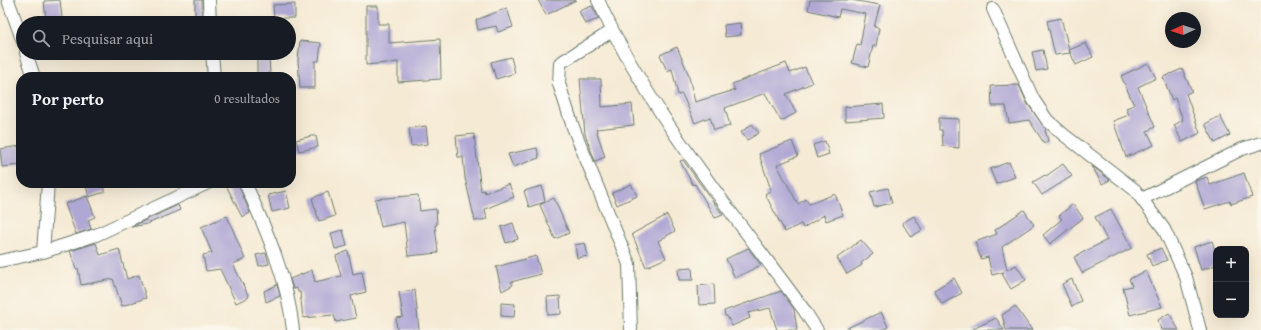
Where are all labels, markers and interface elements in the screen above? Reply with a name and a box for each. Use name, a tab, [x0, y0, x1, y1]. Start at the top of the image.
north arrow	[1165, 12, 1201, 48]
search box	[16, 16, 296, 60]
icon: search	[30, 27, 52, 49]
text: Pesquisar aqui	[62, 28, 153, 49]
text: Por perto	[32, 86, 104, 111]
text: 0 resultados	[214, 89, 280, 108]
map controls	[1213, 246, 1249, 318]
button: +	[1213, 246, 1249, 282]
button: −	[1213, 282, 1249, 318]

